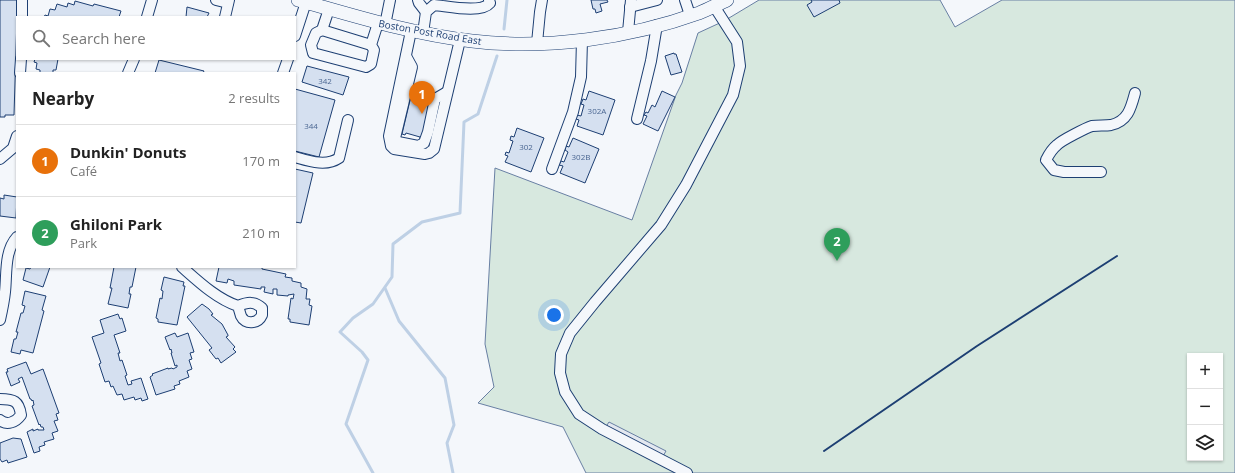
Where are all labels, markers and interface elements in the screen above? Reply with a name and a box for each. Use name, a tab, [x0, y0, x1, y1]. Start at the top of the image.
search box	[16, 16, 296, 60]
street label: Boston Post Road East	[377, 16, 483, 48]
icon: search	[30, 27, 52, 49]
text: Search here	[62, 28, 146, 48]
house number: 342	[318, 75, 332, 86]
pin: 1	[409, 81, 435, 114]
text: Nearby	[32, 87, 94, 110]
text: 2 results	[228, 89, 280, 107]
house number: 302A	[588, 105, 607, 116]
house number: 344	[304, 120, 318, 131]
house number: 302	[519, 141, 533, 152]
text: Dunkin' Donuts	[70, 142, 187, 162]
house number: 302B	[572, 151, 590, 162]
text: 1	[41, 152, 49, 170]
text: 170 m	[242, 152, 280, 170]
text: Café	[70, 162, 97, 180]
text: Ghiloni Park	[70, 214, 162, 234]
text: 2	[41, 224, 49, 242]
text: 210 m	[242, 224, 280, 242]
pin: 2	[824, 228, 850, 261]
text: Park	[70, 234, 97, 252]
your location	[544, 305, 564, 325]
map controls	[1187, 353, 1223, 461]
button: +	[1187, 353, 1223, 389]
button: −	[1187, 389, 1223, 425]
button: layers	[1187, 425, 1223, 461]

